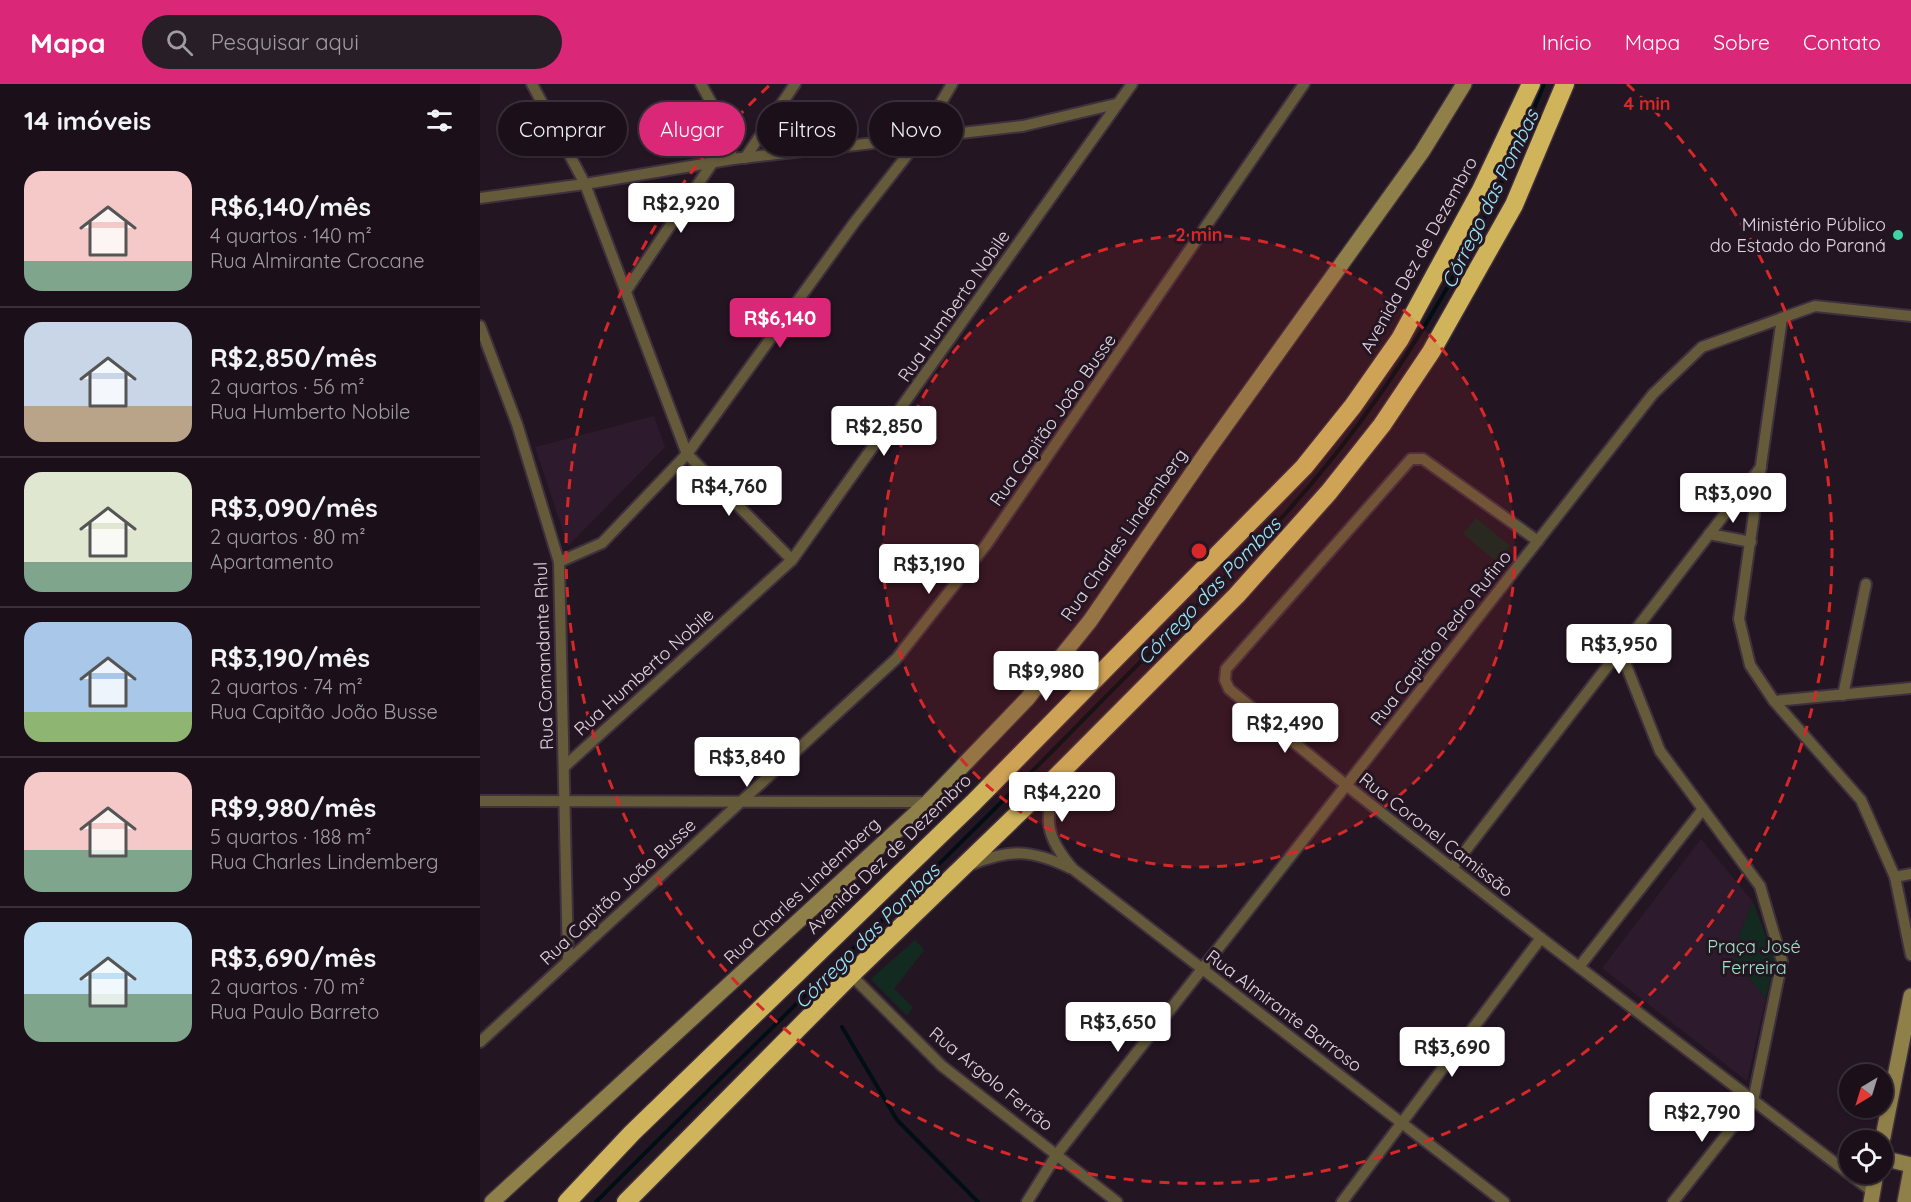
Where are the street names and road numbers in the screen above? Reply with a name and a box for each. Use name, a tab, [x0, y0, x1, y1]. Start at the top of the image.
street label: Avenida Dez de Dezembro	[1355, 152, 1482, 357]
street label: Rua Humberto Nobile	[892, 225, 1015, 386]
street label: Rua Capitão João Busse	[984, 329, 1121, 510]
street label: Rua Charles Lindemberg	[1055, 444, 1192, 625]
street label: Rua Capitão Pedro Rufino	[1365, 546, 1516, 730]
street label: Rua Comandante Rhul	[529, 562, 558, 751]
street label: Rua Humberto Nobile	[569, 603, 718, 740]
street label: Rua Coronel Camissão	[1355, 767, 1518, 902]
street label: Avenida Dez de Dezembro	[801, 769, 976, 939]
street label: Rua Charles Lindemberg	[719, 812, 885, 969]
street label: Rua Capitão João Busse	[535, 813, 700, 970]
street label: Rua Almirante Barroso	[1202, 944, 1367, 1077]
street label: Rua Argolo Ferrão	[925, 1021, 1058, 1136]

